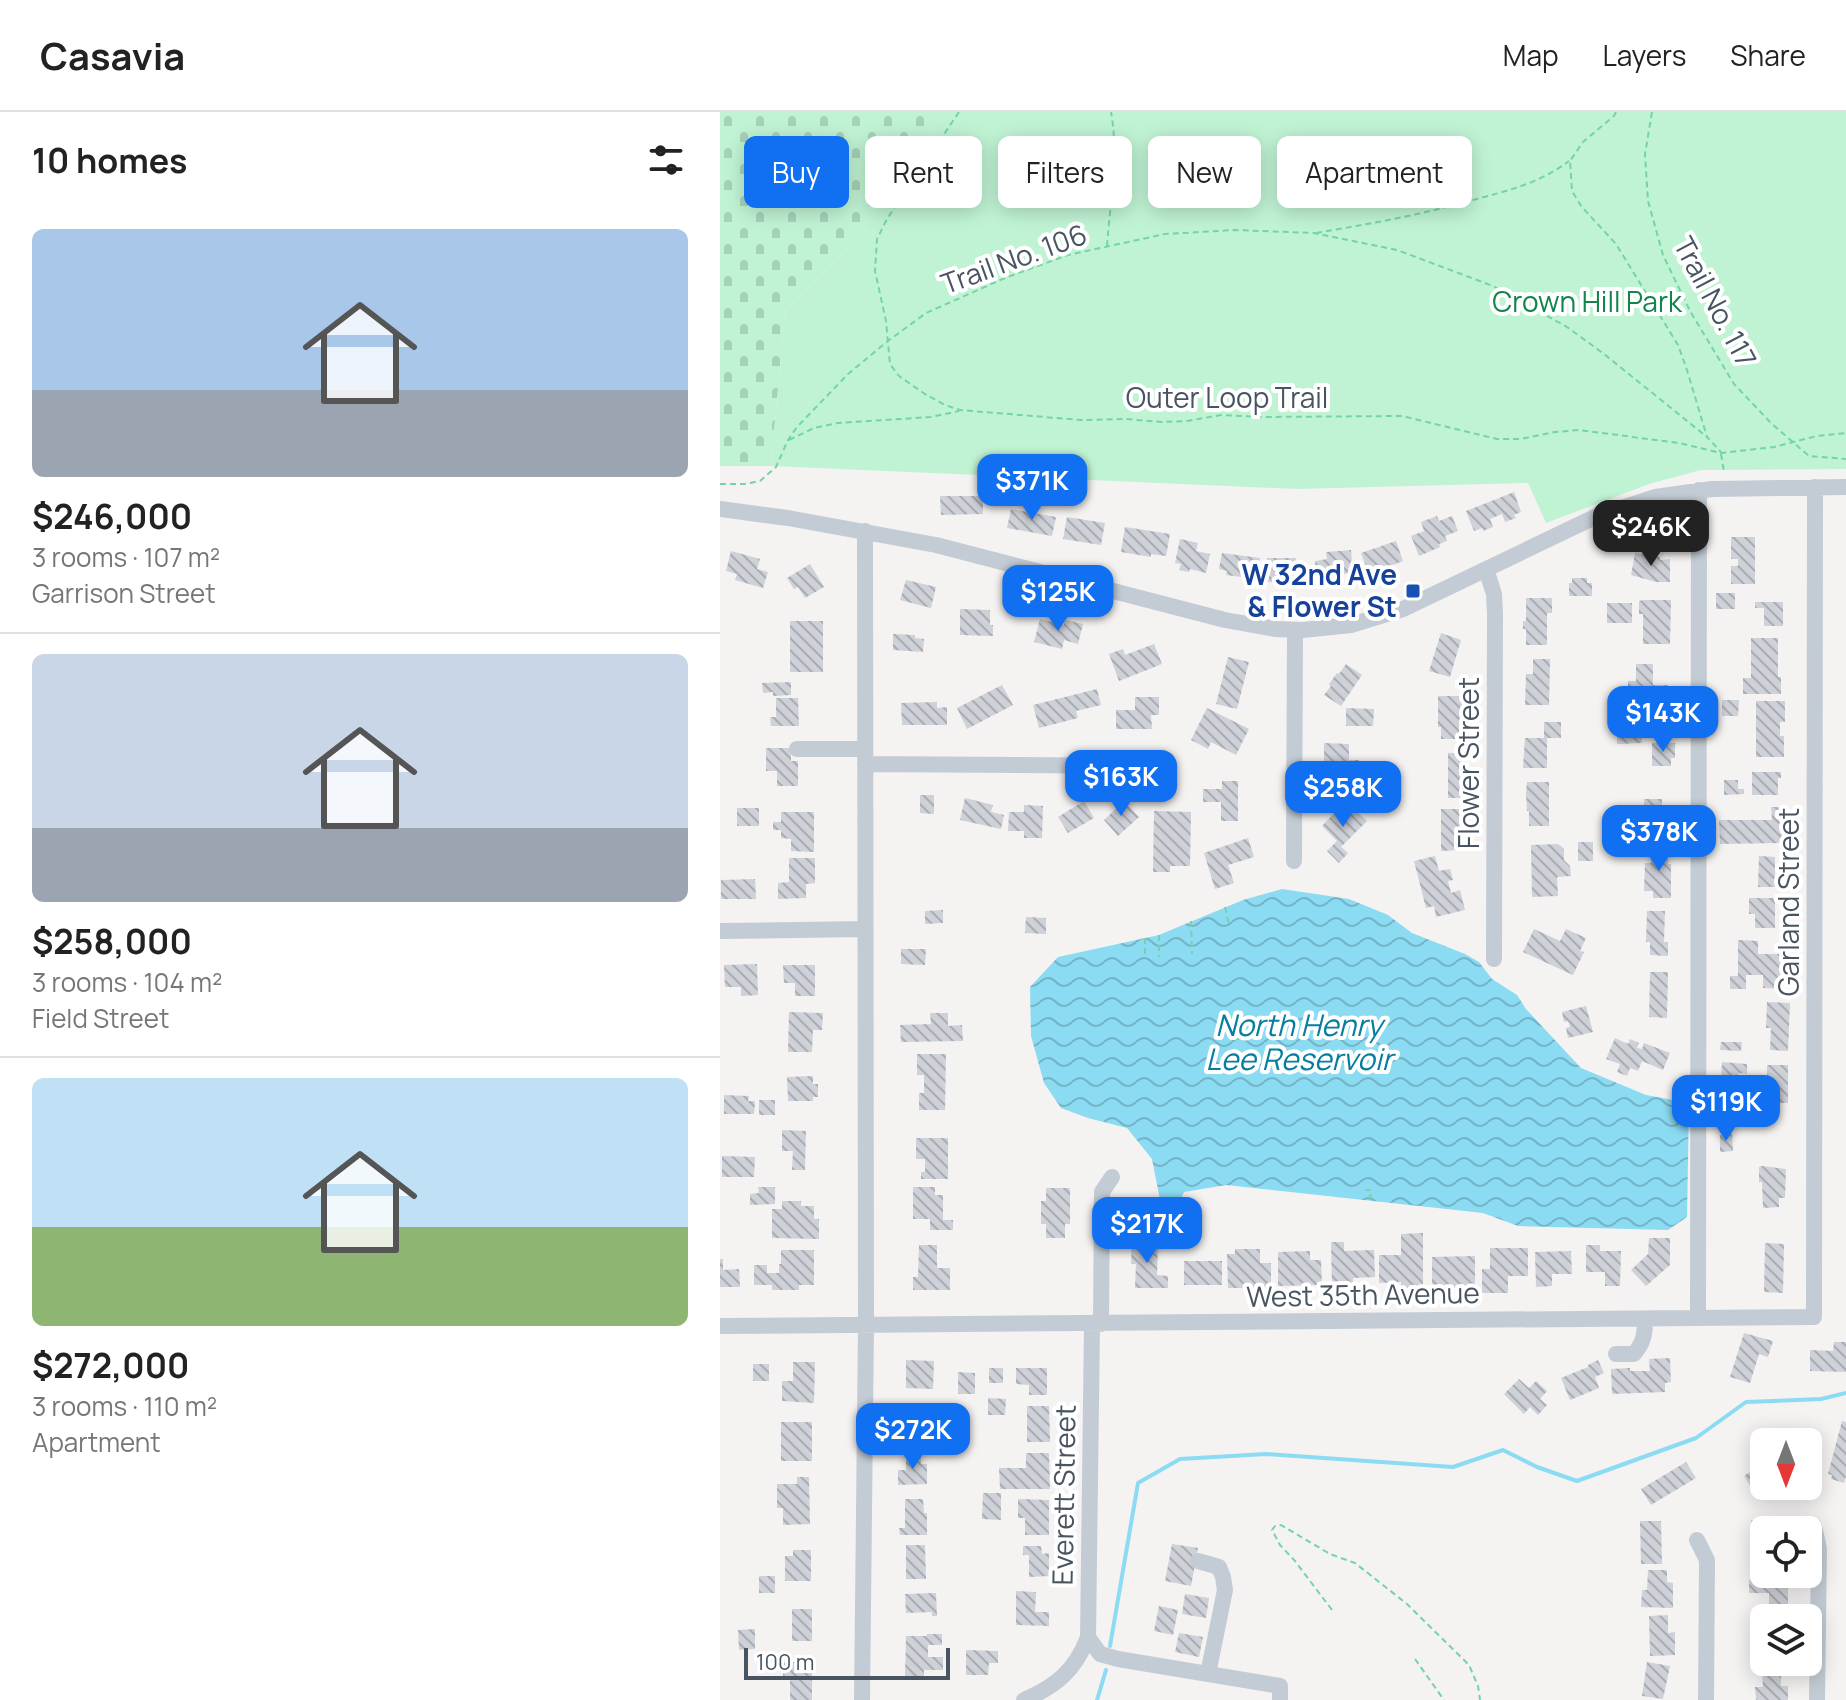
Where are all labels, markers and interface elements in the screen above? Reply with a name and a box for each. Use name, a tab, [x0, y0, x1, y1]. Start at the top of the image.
text: Casavia	[40, 29, 185, 81]
text: Map	[1503, 36, 1559, 74]
text: Layers	[1603, 36, 1686, 74]
text: Share	[1730, 36, 1806, 74]
chip: Buy	[744, 136, 849, 208]
chip: Rent	[865, 136, 982, 208]
chip: Filters	[998, 136, 1132, 208]
chip: New	[1148, 136, 1261, 208]
chip: Apartment	[1277, 136, 1472, 208]
text: 10 homes	[32, 137, 188, 183]
icon: filters	[644, 138, 688, 182]
street label: Trail No. 106	[936, 214, 1092, 302]
street label: Trail No. 117	[1666, 230, 1766, 374]
icon: home	[288, 281, 432, 425]
park label: Crown Hill Park	[1492, 282, 1683, 320]
street label: Outer Loop Trail	[1126, 378, 1328, 416]
pin: $371K	[976, 454, 1088, 522]
text: $371K	[995, 462, 1069, 498]
text: $246,000	[32, 493, 192, 539]
pin: $246K	[1595, 500, 1707, 568]
text: $246K	[1611, 508, 1691, 544]
text: 3 rooms · 107 m²	[32, 539, 220, 575]
place label: W 32nd Ave & Flower St	[1242, 555, 1397, 625]
pin: $125K	[1002, 565, 1114, 633]
text: $125K	[1020, 573, 1096, 609]
text: Garrison Street	[32, 575, 216, 611]
marker: W 32nd Ave & Flower St	[1404, 582, 1422, 600]
street label: Flower Street	[1449, 677, 1487, 849]
pin: $143K	[1607, 686, 1719, 754]
text: $143K	[1625, 694, 1701, 730]
icon: home	[288, 706, 432, 850]
pin: $163K	[1065, 750, 1177, 818]
text: $163K	[1083, 758, 1159, 794]
pin: $258K	[1287, 761, 1399, 829]
text: $258K	[1303, 769, 1383, 805]
pin: $378K	[1603, 805, 1715, 873]
street label: Garland Street	[1769, 808, 1807, 996]
text: $378K	[1620, 813, 1698, 849]
text: $258,000	[32, 918, 192, 964]
text: 3 rooms · 104 m²	[32, 964, 222, 1000]
text: Field Street	[32, 1000, 169, 1036]
water label: North Henry Lee Reservoir	[1205, 1004, 1397, 1079]
pin: $119K	[1670, 1075, 1782, 1143]
text: $119K	[1690, 1083, 1762, 1119]
icon: home	[288, 1130, 432, 1274]
pin: $217K	[1091, 1197, 1203, 1265]
text: $217K	[1110, 1205, 1184, 1241]
street label: West 35th Avenue	[1246, 1273, 1480, 1315]
text: $272,000	[32, 1342, 189, 1388]
text: 3 rooms · 110 m²	[32, 1388, 217, 1424]
pin: $272K	[857, 1403, 969, 1471]
street label: Everett Street	[1042, 1404, 1084, 1586]
text: $272K	[874, 1411, 952, 1447]
text: Apartment	[32, 1424, 161, 1460]
north arrow	[1750, 1428, 1822, 1500]
map controls	[1750, 1428, 1822, 1676]
button: locate	[1750, 1516, 1822, 1588]
button: layers	[1750, 1604, 1822, 1676]
scale bar	[744, 1644, 950, 1680]
text: 100 m	[756, 1647, 814, 1677]

